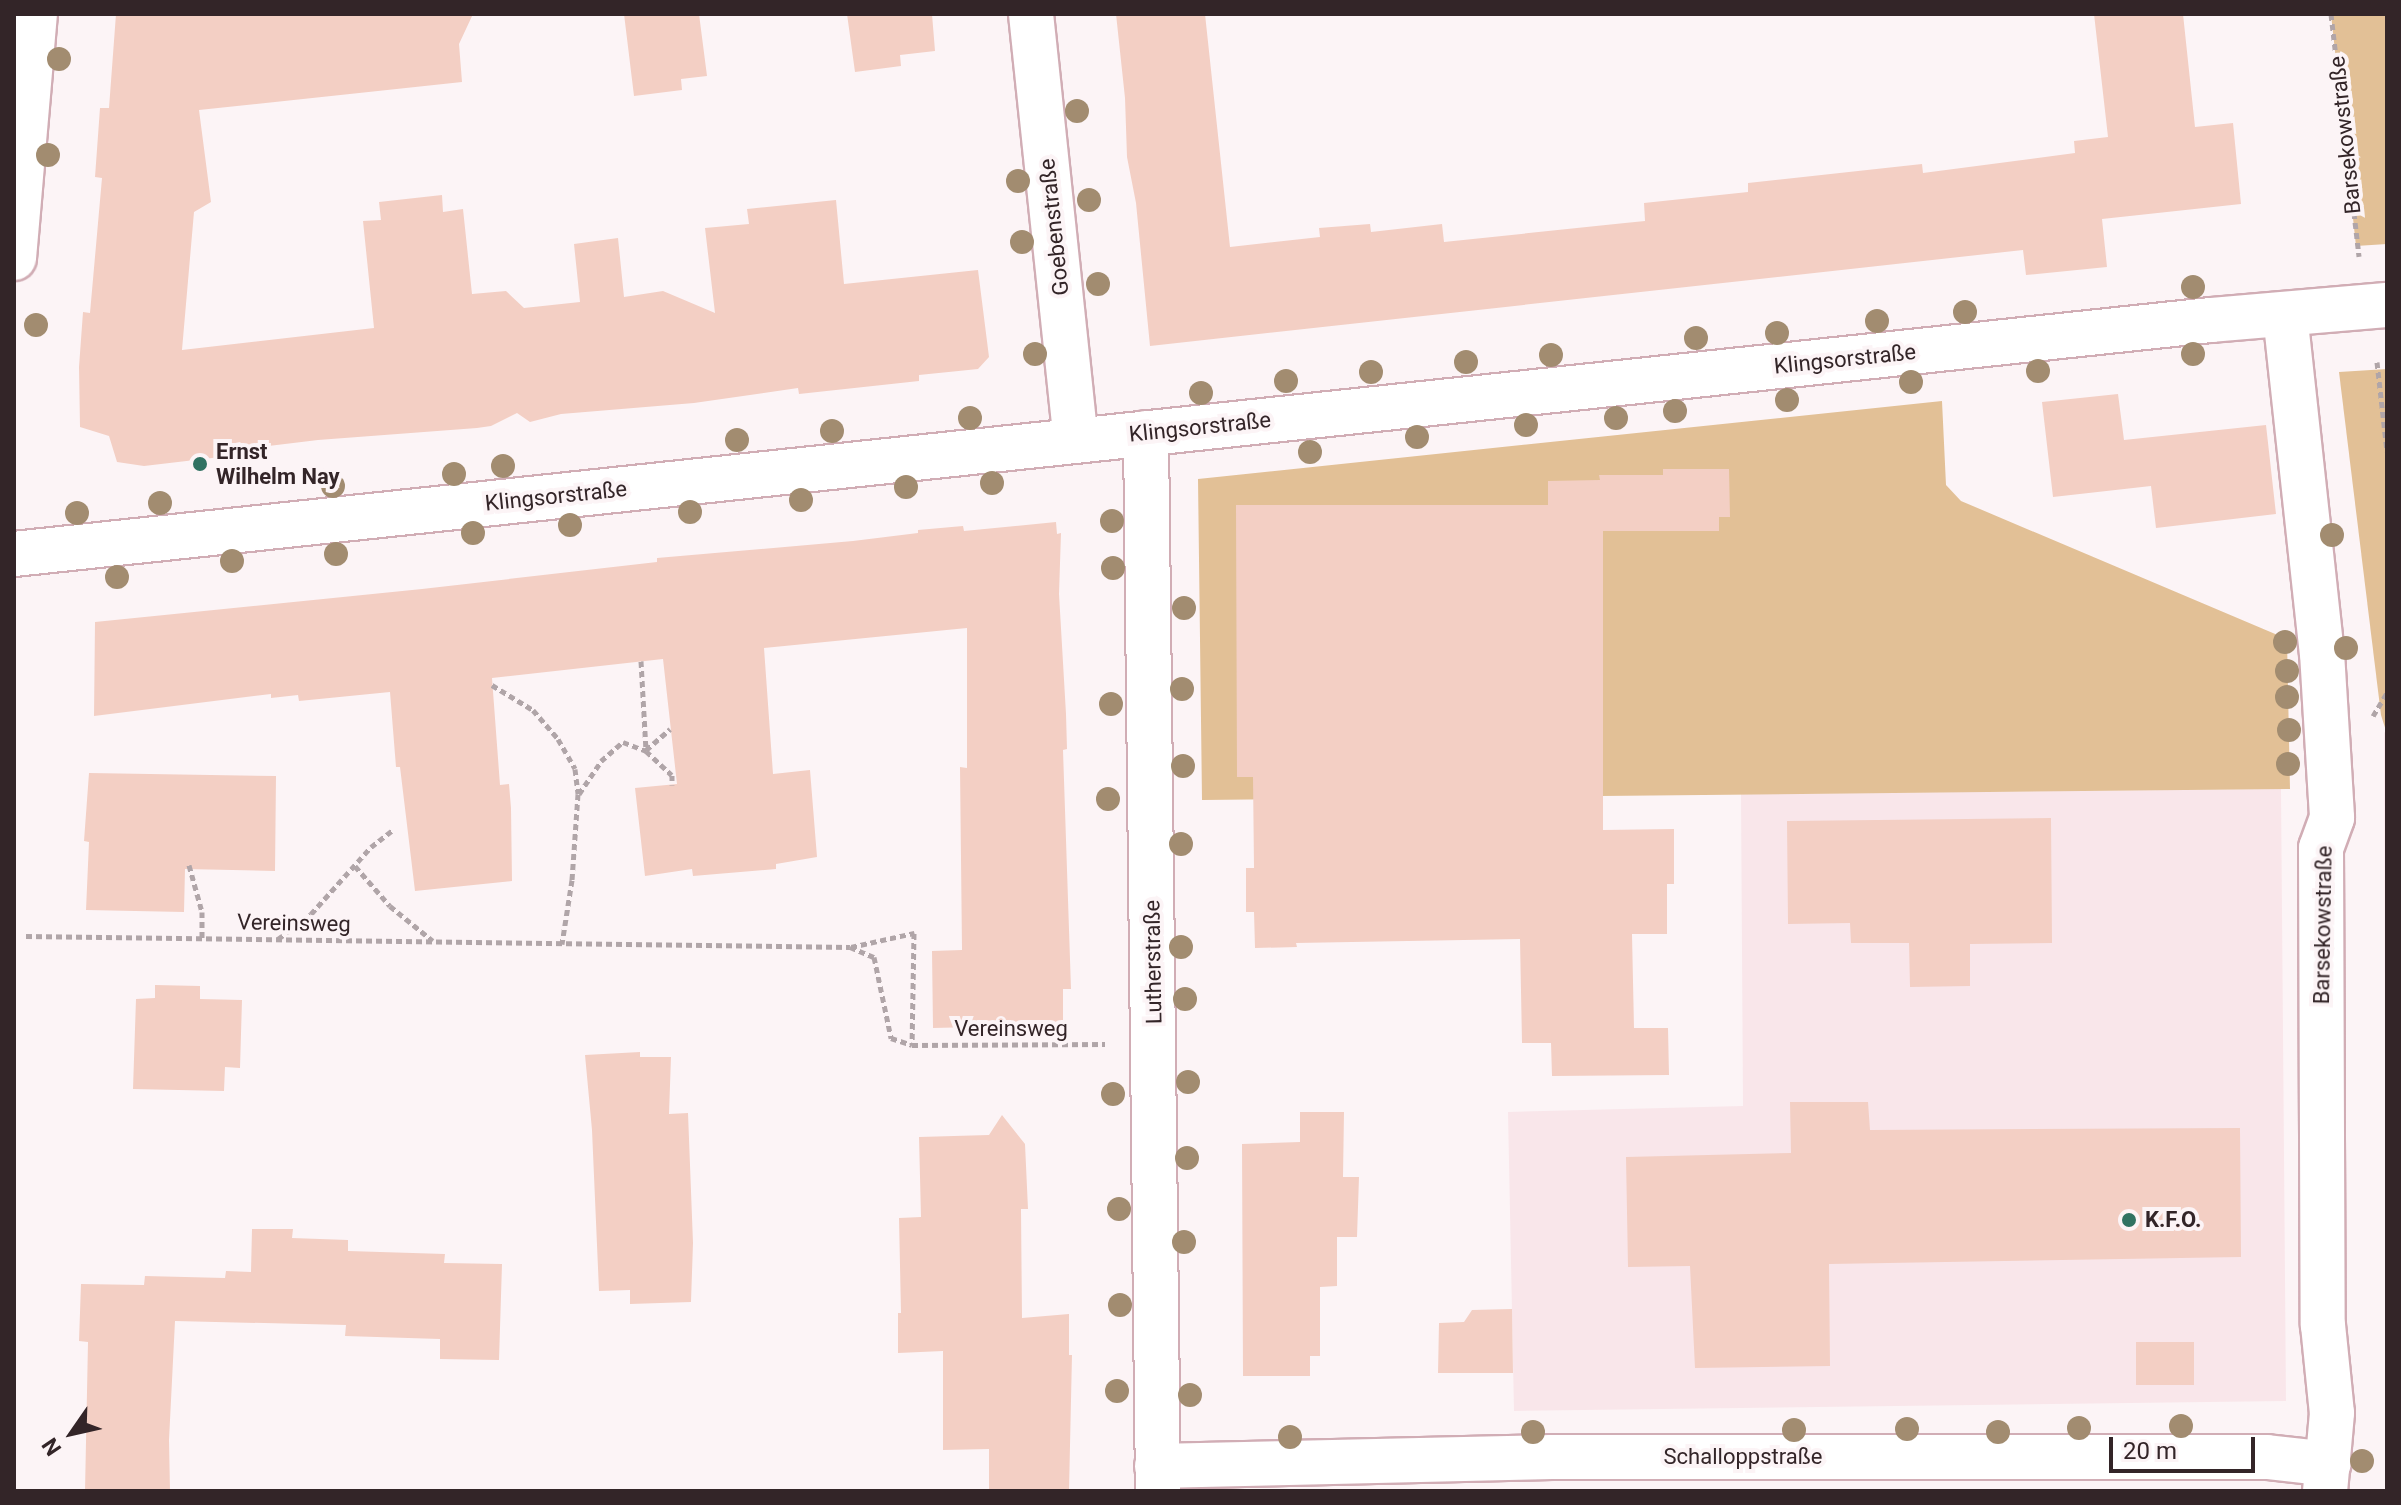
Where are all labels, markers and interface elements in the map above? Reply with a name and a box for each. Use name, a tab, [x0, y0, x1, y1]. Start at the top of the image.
street label: Barsekowstraße	[2324, 55, 2366, 215]
street label: Goebenstraße	[1034, 157, 1074, 297]
street label: Klingsorstraße	[1773, 338, 1917, 380]
street label: Klingsorstraße	[1128, 406, 1272, 448]
place label: Ernst Wilhelm Nay	[216, 438, 340, 490]
marker: Ernst Wilhelm Nay	[191, 455, 209, 473]
street label: Klingsorstraße	[484, 475, 628, 517]
street label: Barsekowstraße	[2308, 845, 2338, 1005]
street label: Lutherstraße	[1139, 900, 1167, 1024]
street label: Vereinsweg	[237, 909, 351, 937]
street label: Vereinsweg	[954, 1016, 1068, 1042]
place label: K.F.O.	[2145, 1207, 2201, 1233]
marker: K.F.O.	[2120, 1211, 2138, 1229]
north arrow	[32, 1393, 112, 1473]
scale bar	[2113, 1421, 2259, 1471]
text: N	[37, 1433, 66, 1460]
text: 20 m	[2123, 1437, 2177, 1465]
street label: Schalloppstraße	[1664, 1444, 1822, 1470]

